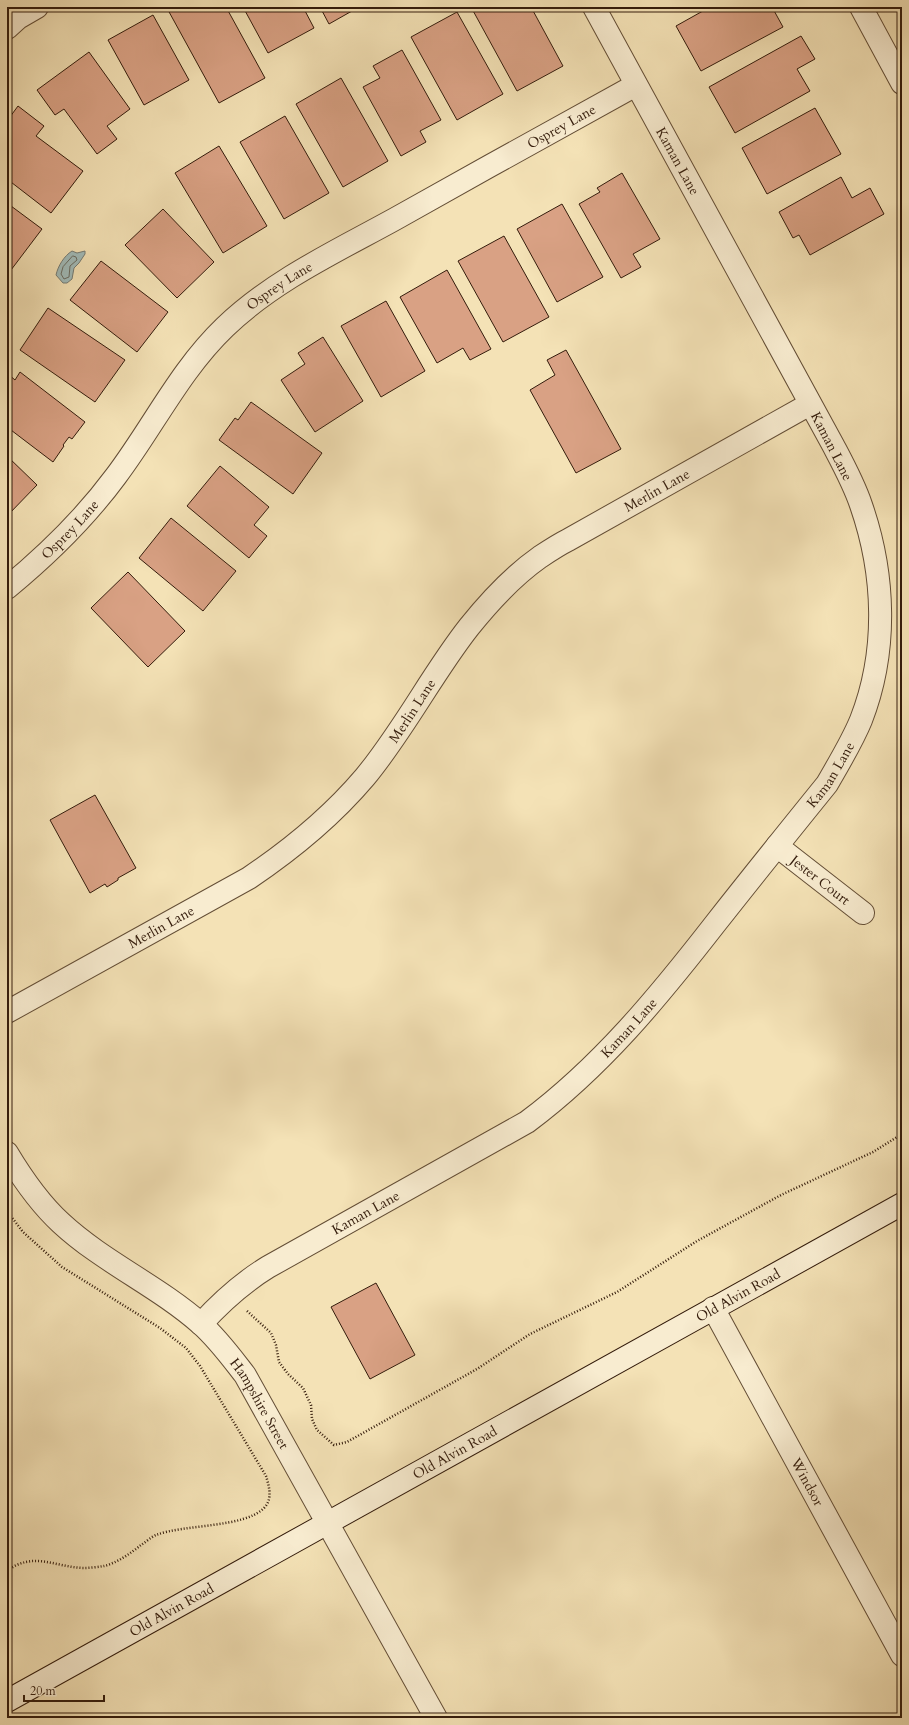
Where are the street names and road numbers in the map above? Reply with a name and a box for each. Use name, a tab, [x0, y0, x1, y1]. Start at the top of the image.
street label: Osprey Lane	[524, 100, 599, 153]
street label: Kaman Lane	[651, 124, 704, 199]
street label: Osprey Lane	[242, 257, 316, 315]
street label: Kaman Lane	[806, 409, 857, 484]
street label: Merlin Lane	[621, 464, 693, 517]
street label: Osprey Lane	[37, 496, 103, 564]
street label: Merlin Lane	[384, 675, 440, 747]
street label: Kaman Lane	[802, 739, 859, 812]
street label: Jester Court	[785, 850, 854, 910]
street label: Merlin Lane	[125, 901, 198, 953]
street label: Kaman Lane	[597, 994, 661, 1062]
street label: Kaman Lane	[328, 1186, 403, 1239]
street label: Old Alvin Road	[692, 1264, 784, 1327]
street label: Hampshire Street	[225, 1354, 294, 1453]
street label: Old Alvin Road	[409, 1421, 501, 1484]
street label: Windsor	[786, 1454, 829, 1510]
street label: Old Alvin Road	[126, 1579, 218, 1641]

